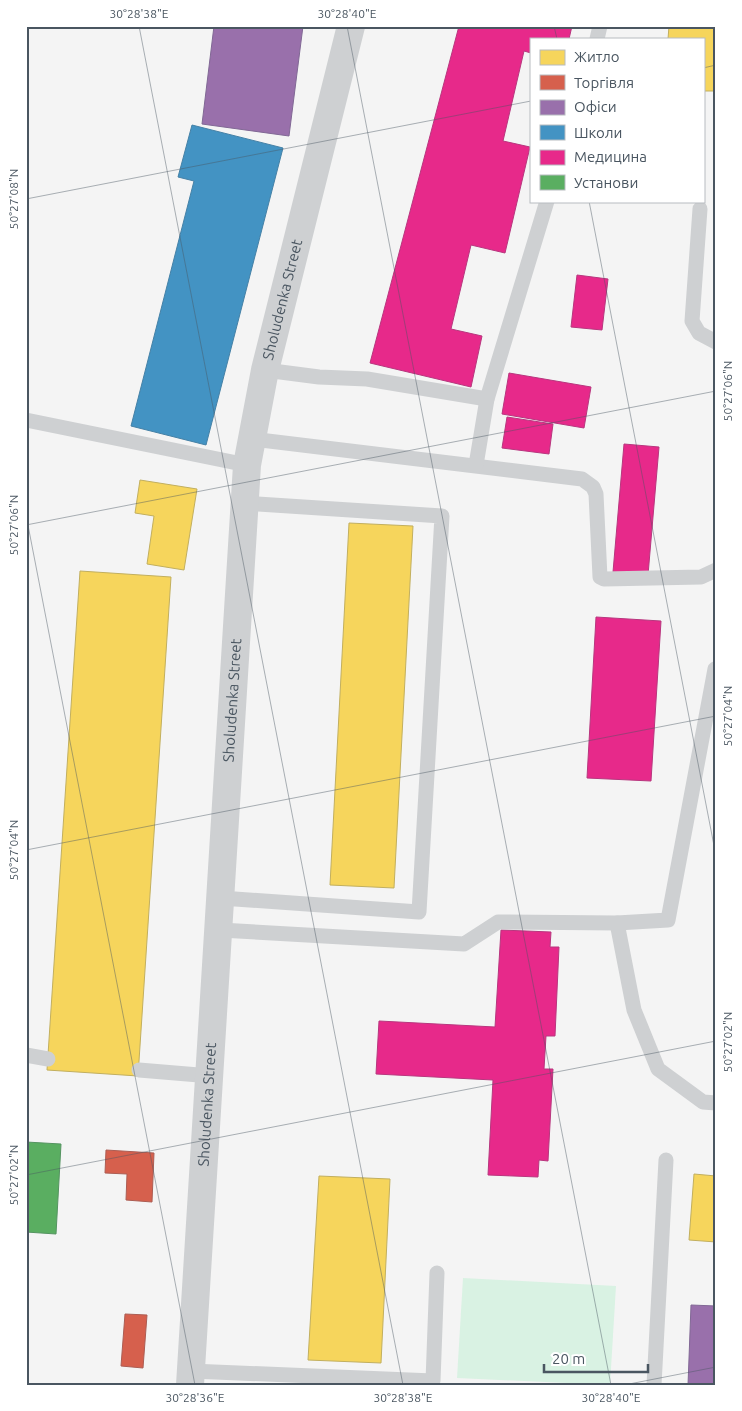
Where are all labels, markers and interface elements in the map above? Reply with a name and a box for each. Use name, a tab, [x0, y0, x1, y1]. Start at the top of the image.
text: 30°28'38"E	[110, 7, 169, 20]
text: 30°28'40"E	[318, 7, 377, 20]
legend	[530, 38, 704, 202]
text: Житло	[574, 48, 620, 65]
text: Торгівля	[574, 74, 634, 91]
text: Офіси	[574, 98, 617, 115]
text: Школи	[574, 124, 622, 141]
text: Медицина	[574, 148, 647, 165]
text: 50°27'08"N	[7, 169, 20, 229]
text: Установи	[574, 174, 638, 191]
street label: Sholudenka Street	[259, 237, 305, 362]
text: 50°27'06"N	[721, 361, 734, 421]
text: 50°27'06"N	[7, 495, 20, 555]
street label: Sholudenka Street	[220, 638, 244, 763]
text: 50°27'04"N	[721, 686, 734, 746]
text: 50°27'04"N	[7, 820, 20, 880]
text: 50°27'02"N	[721, 1012, 734, 1072]
street label: Sholudenka Street	[195, 1042, 219, 1167]
text: 50°27'02"N	[7, 1145, 20, 1205]
scale bar	[544, 1341, 648, 1373]
text: 20 m	[552, 1350, 585, 1367]
text: 30°28'36"E	[166, 1391, 225, 1404]
text: 30°28'38"E	[374, 1391, 433, 1404]
text: 30°28'40"E	[582, 1391, 641, 1404]

